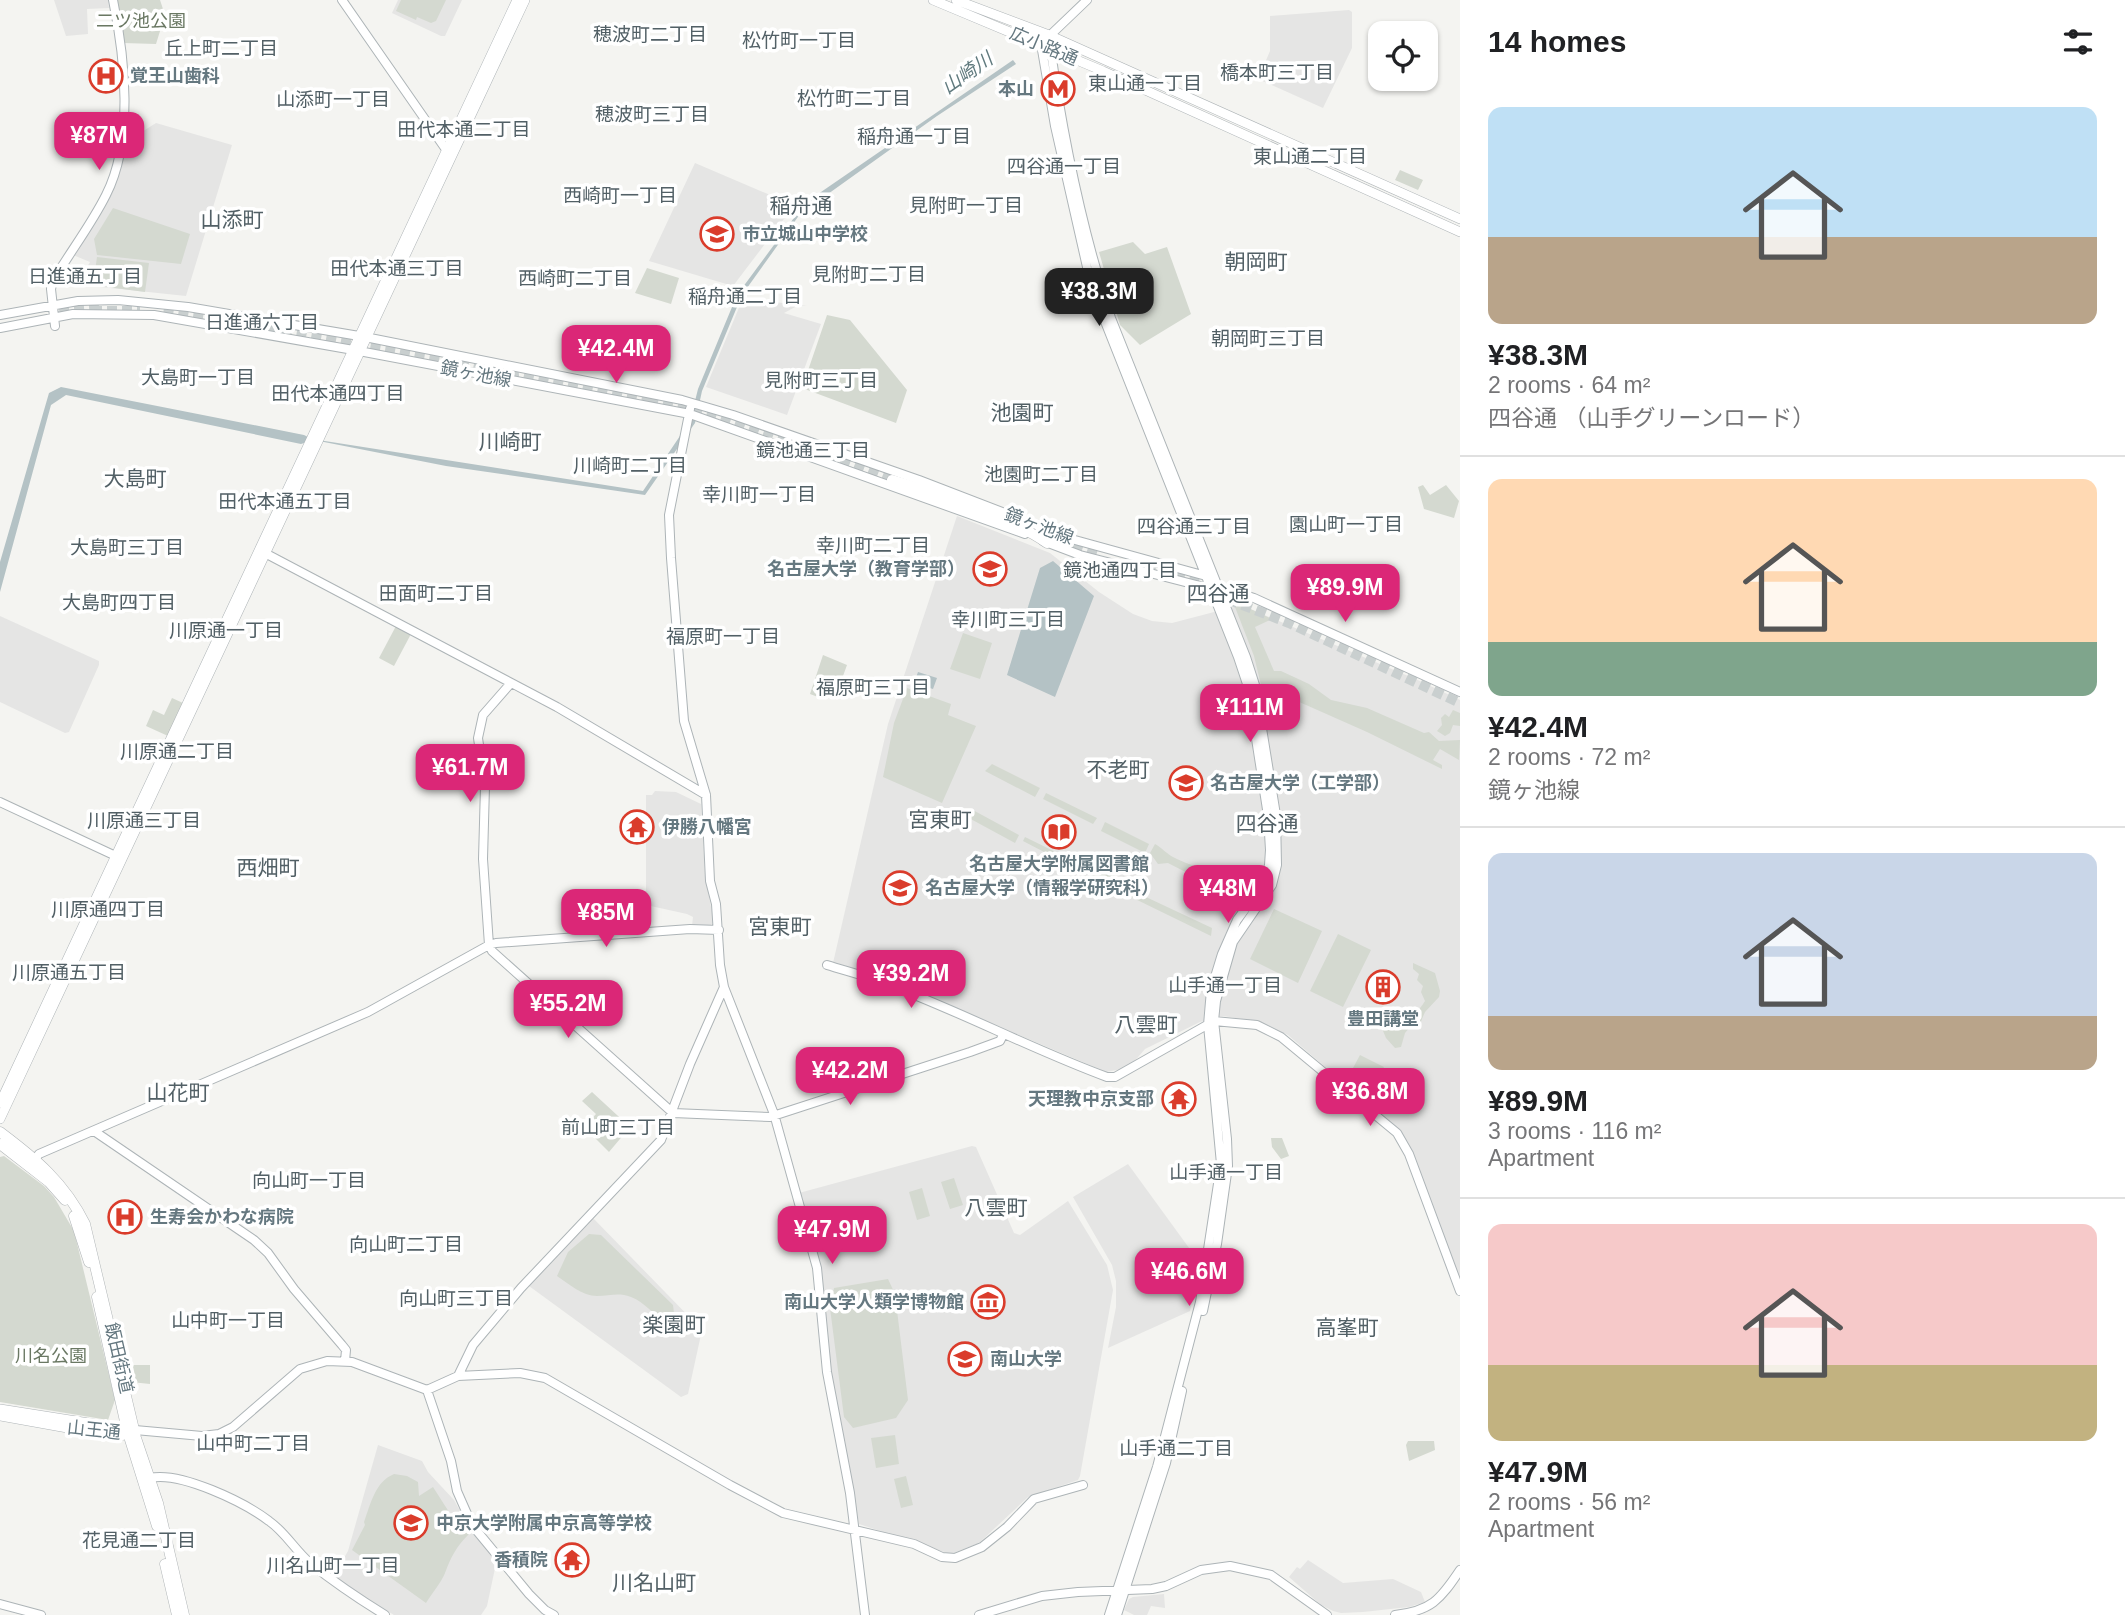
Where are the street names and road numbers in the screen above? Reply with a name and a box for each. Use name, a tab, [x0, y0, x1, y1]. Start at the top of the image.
street label: 広小路通	[1007, 23, 1081, 69]
street label: 鏡ヶ池線	[439, 357, 513, 391]
street label: 鏡ヶ池線	[1002, 504, 1076, 548]
street label: 飯田街道	[101, 1321, 137, 1395]
street label: 山王通	[66, 1417, 122, 1443]

